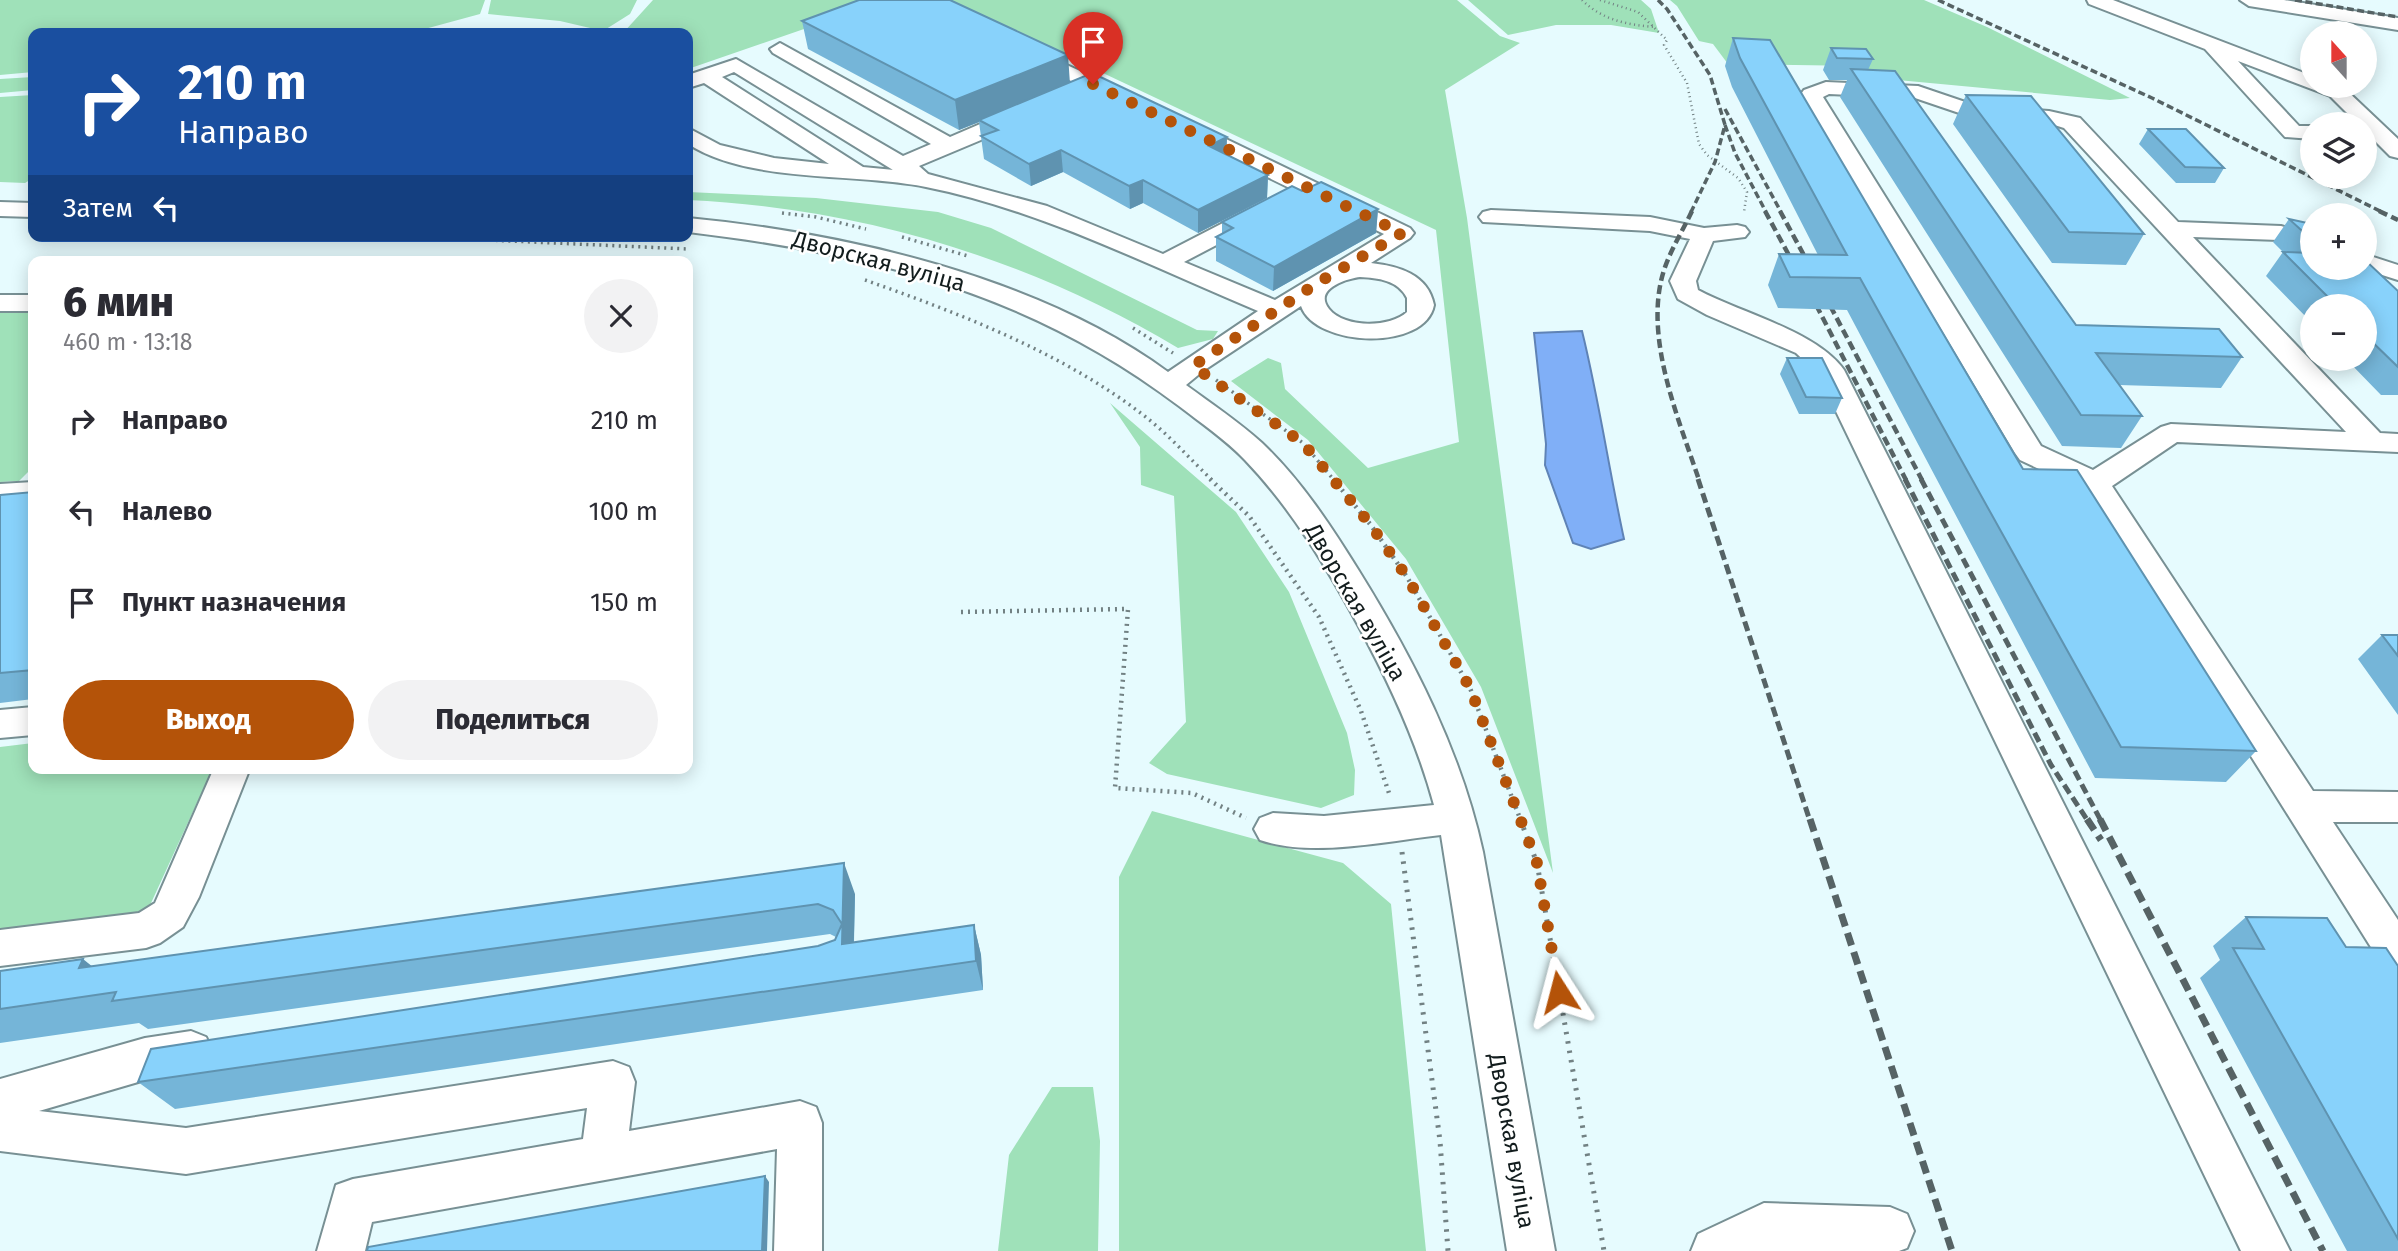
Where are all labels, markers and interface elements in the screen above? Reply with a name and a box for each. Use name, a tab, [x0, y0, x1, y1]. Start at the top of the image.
pin	[1063, 12.0, 1123, 84]
north arrow	[2300, 21, 2376, 98]
map controls	[2300, 21, 2377, 371]
icon: arrive	[1074, 23, 1112, 61]
text: 210 m	[178, 53, 307, 112]
icon: right	[63, 56, 154, 147]
button: layers	[2300, 112, 2377, 189]
text: Направо	[178, 113, 309, 151]
icon: left	[147, 189, 185, 227]
text: Затем	[63, 193, 133, 224]
button: +	[2300, 203, 2377, 280]
street label: Дворская вуліца	[789, 224, 968, 297]
text: 6 мин	[63, 277, 174, 327]
button: close	[584, 279, 658, 353]
button: −	[2300, 294, 2377, 371]
text: 460 m · 13:18	[63, 328, 193, 356]
icon: right	[63, 402, 101, 440]
text: Направо	[122, 405, 228, 436]
text: 210 m	[591, 405, 658, 436]
icon: left	[63, 493, 101, 531]
text: Налево	[122, 496, 212, 527]
text: 100 m	[589, 496, 658, 527]
street label: Дворская вуліца	[1299, 517, 1412, 686]
icon: arrive	[63, 584, 101, 622]
text: Пункт назначения	[122, 587, 346, 618]
text: 150 m	[590, 587, 658, 618]
button: Выход	[63, 680, 354, 760]
button: Поделиться	[368, 680, 658, 760]
position arrow	[1522, 955, 1596, 1029]
street label: Дворская вуліца	[1483, 1050, 1541, 1231]

